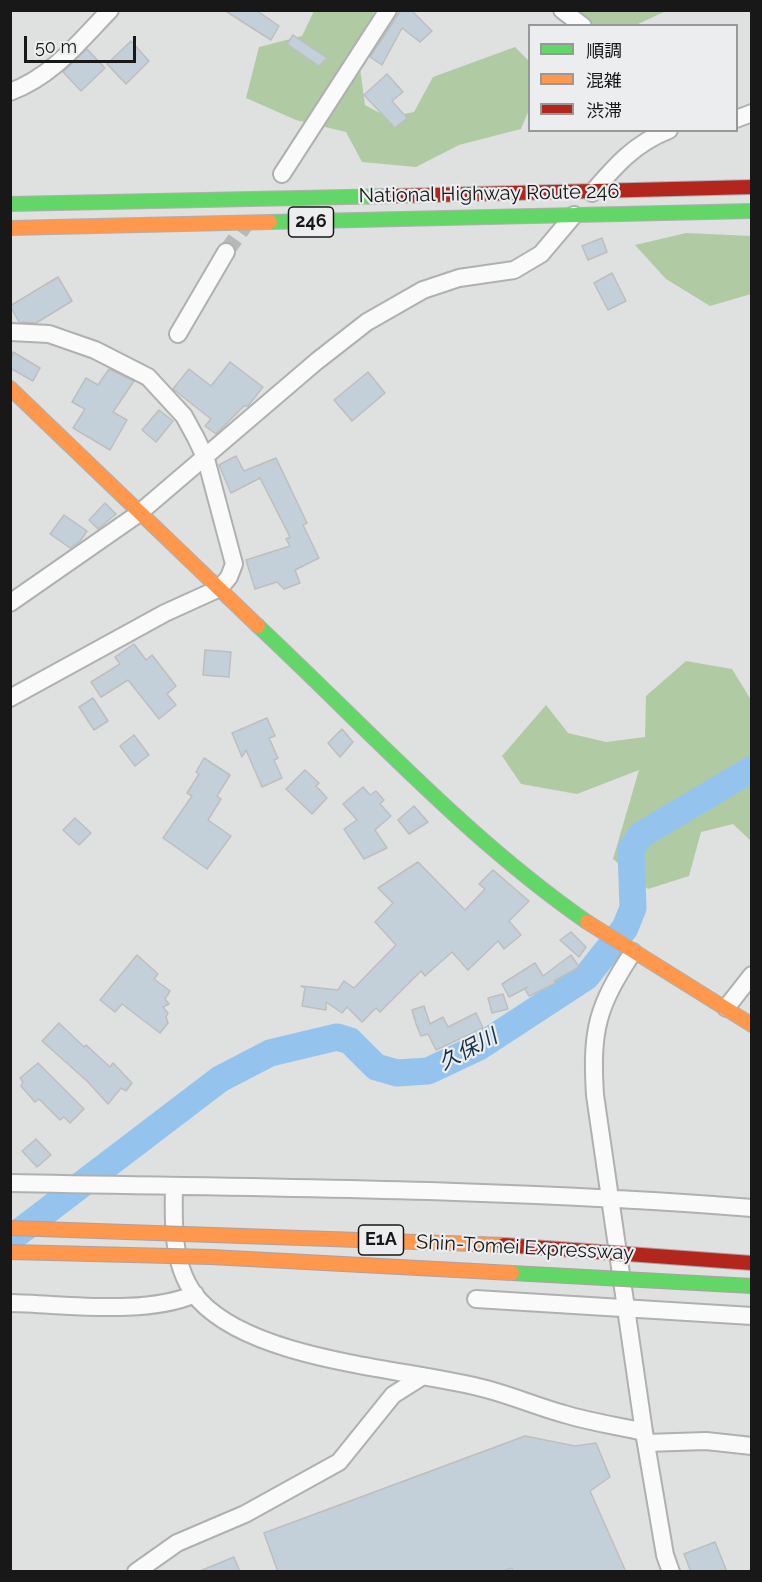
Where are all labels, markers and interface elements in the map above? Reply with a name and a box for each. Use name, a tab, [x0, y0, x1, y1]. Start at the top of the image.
scale bar	[27, 24, 140, 62]
legend	[528, 24, 738, 132]
text: 50 m	[35, 36, 77, 57]
text: 順調	[586, 40, 622, 61]
text: 混雑	[586, 70, 622, 91]
text: 渋滞	[586, 100, 622, 121]
street label: National Highway Route 246	[358, 180, 620, 208]
road number: 246	[288, 207, 334, 237]
water label: 久保川	[434, 1024, 502, 1076]
road number: E1A	[358, 1225, 404, 1255]
street label: Shin-Tomei Expressway	[416, 1230, 634, 1266]

